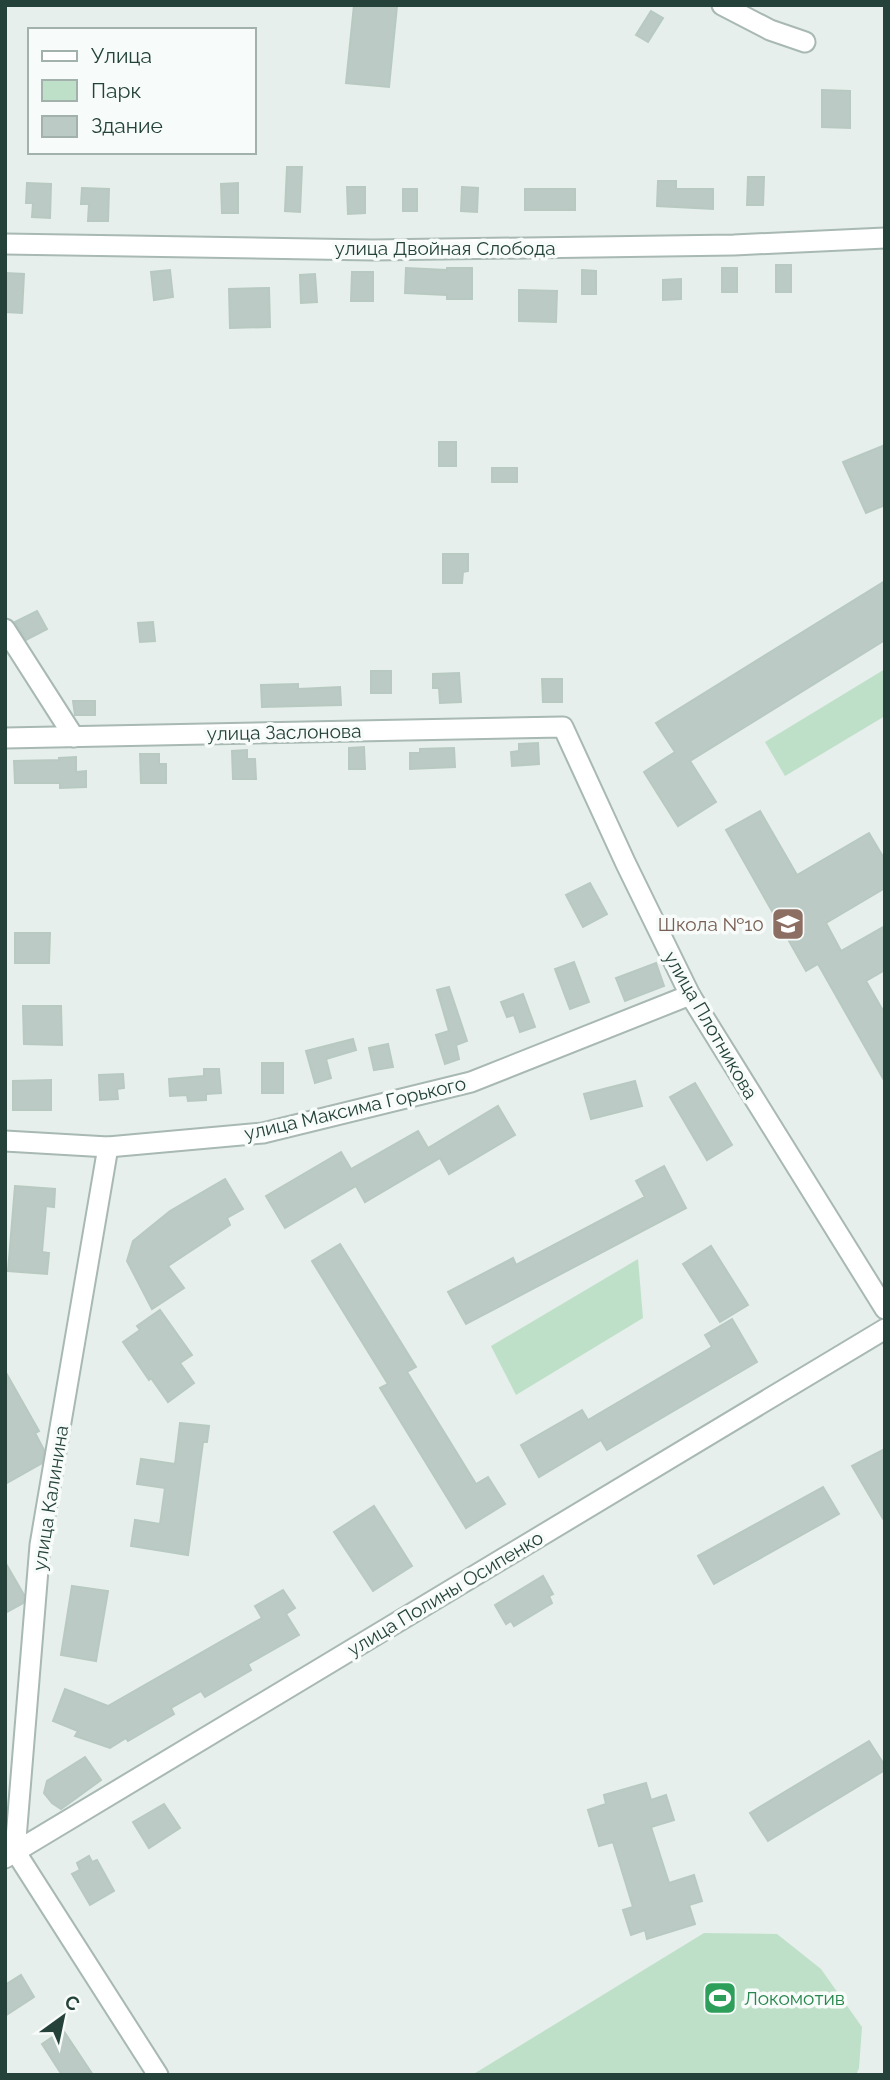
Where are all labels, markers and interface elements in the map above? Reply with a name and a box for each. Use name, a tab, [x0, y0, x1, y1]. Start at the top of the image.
legend	[28, 28, 256, 154]
text: Улица	[91, 43, 152, 68]
text: Парк	[91, 78, 141, 103]
text: Здание	[91, 113, 163, 138]
street label: улица Двойная Слобода	[334, 237, 556, 259]
street label: улица Заслонова	[206, 720, 362, 744]
school or university icon: Школа №10	[769, 905, 807, 943]
place label: Школа №10	[658, 913, 764, 935]
street label: улица Плотникова	[660, 947, 762, 1103]
street label: улица Максима Горького	[242, 1072, 468, 1144]
street label: улица Калинина	[28, 1424, 72, 1572]
street label: улица Полины Осипенко	[343, 1526, 547, 1660]
sports icon: Локомотив	[701, 1979, 739, 2017]
north arrow	[28, 1982, 98, 2052]
place label: Локомотив	[744, 1987, 845, 2009]
text: С	[61, 1990, 84, 2016]

